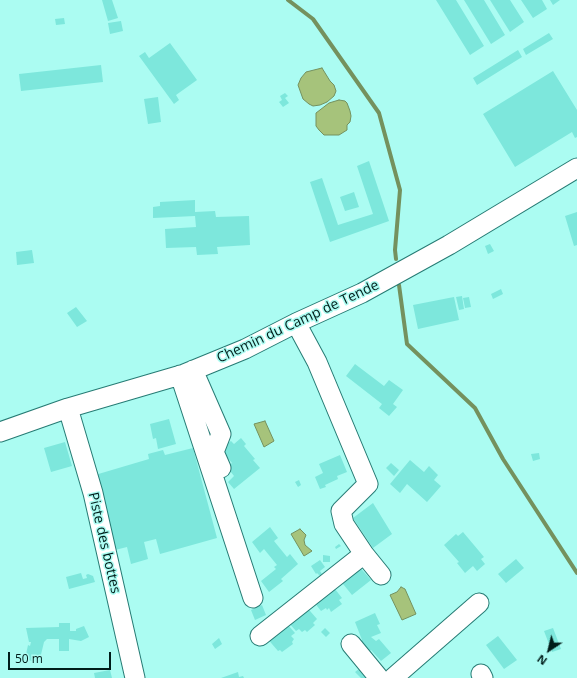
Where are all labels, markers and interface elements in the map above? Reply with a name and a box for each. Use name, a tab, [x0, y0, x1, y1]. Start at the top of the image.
street label: Chemin du Camp de Tende	[214, 277, 382, 367]
street label: Piste des bottes	[84, 491, 124, 595]
north arrow	[529, 630, 569, 670]
scale bar	[10, 644, 113, 670]
text: 50 m	[15, 650, 43, 667]
text: N	[534, 652, 550, 669]

